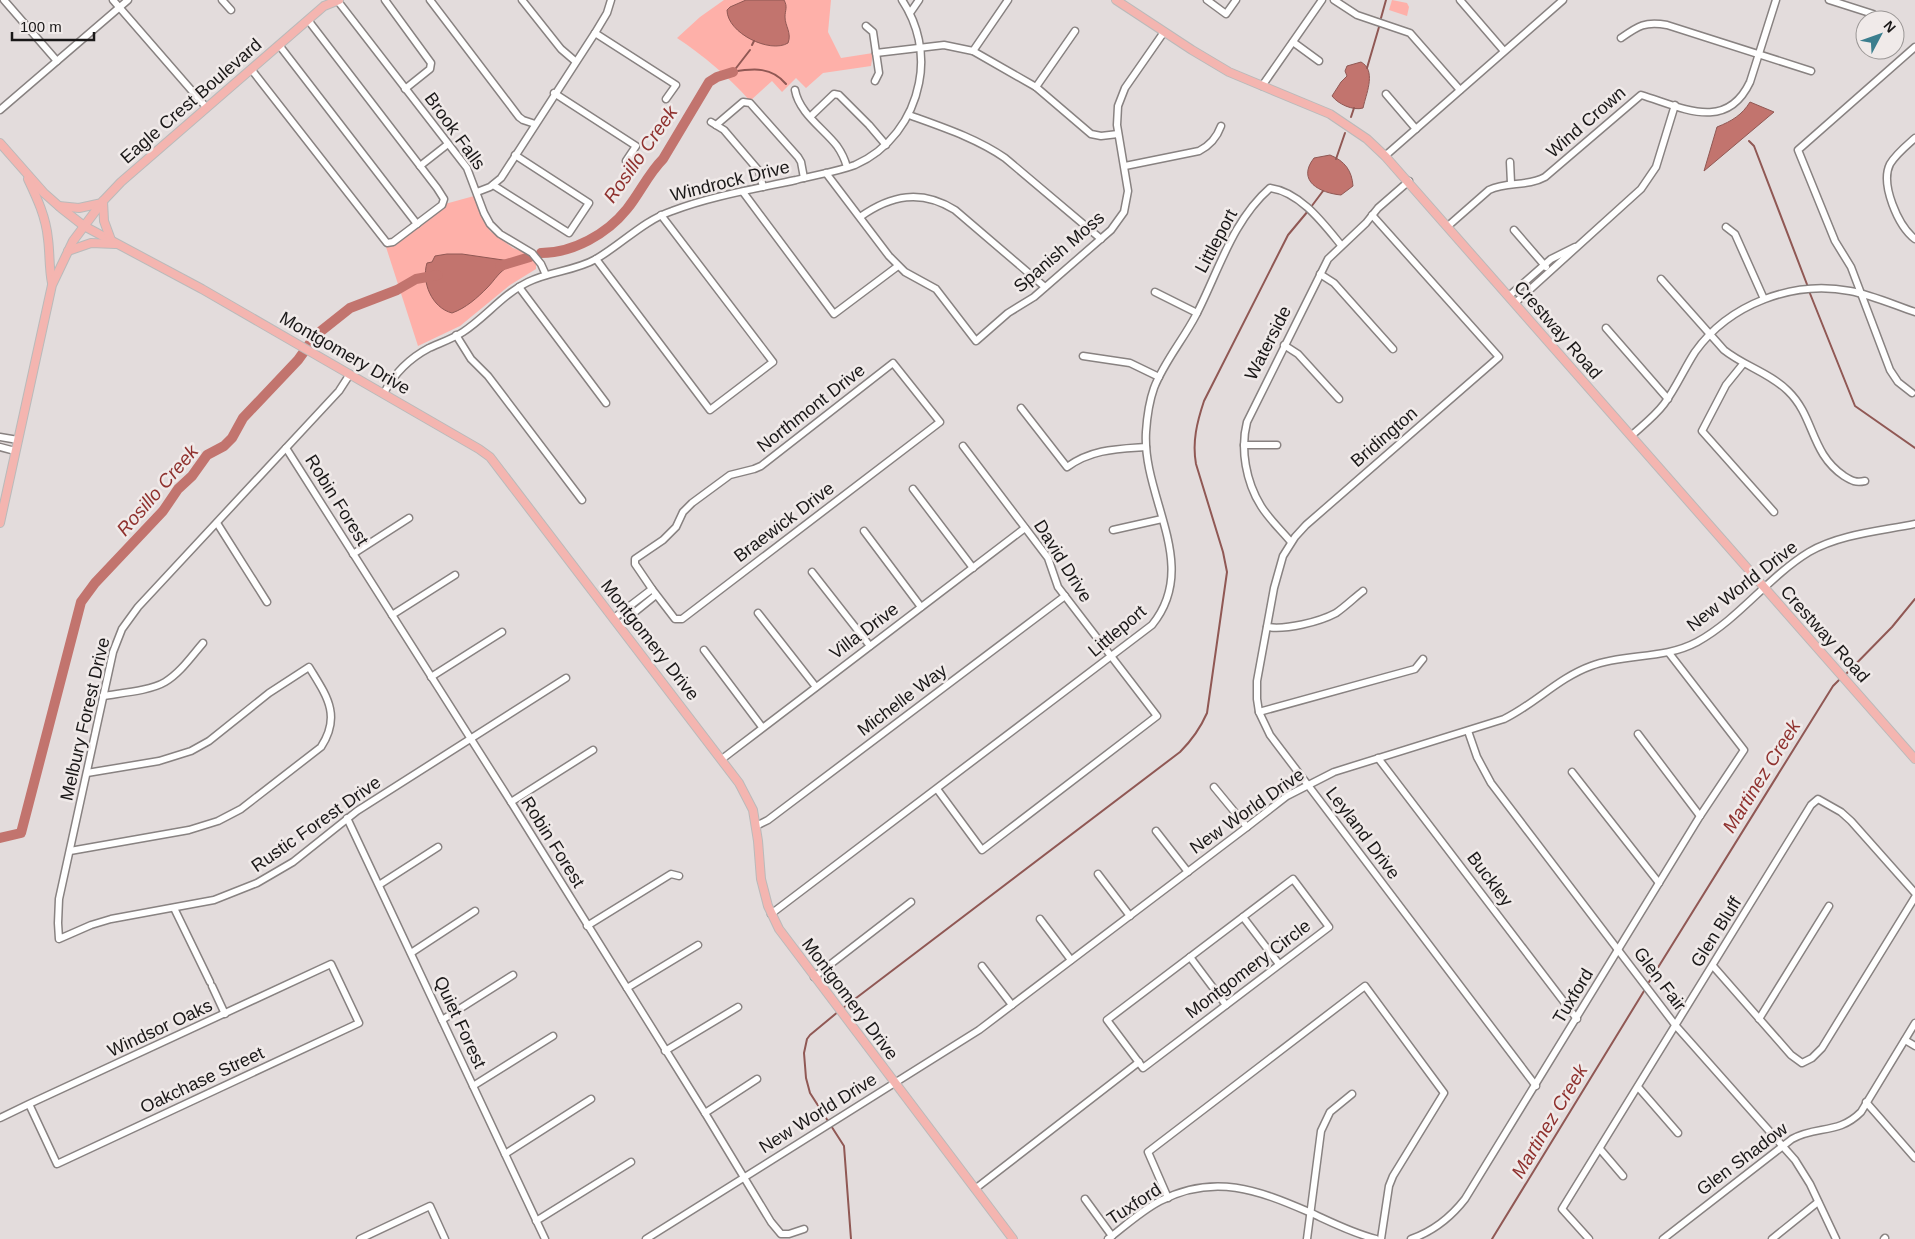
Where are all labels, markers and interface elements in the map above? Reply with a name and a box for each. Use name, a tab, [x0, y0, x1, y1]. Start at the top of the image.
scale bar	[12, 10, 95, 42]
north arrow	[1855, 10, 1905, 60]
text: N	[1880, 17, 1899, 36]
text: 100 m	[20, 18, 62, 35]
street label: Eagle Crest Boulevard	[116, 34, 266, 168]
street label: Wind Crown	[1542, 82, 1630, 162]
street label: Brook Falls	[420, 89, 490, 173]
water label: Rosillo Creek	[599, 101, 682, 207]
street label: Windrock Drive	[668, 157, 792, 205]
street label: Littleport	[1191, 206, 1241, 276]
street label: Spanish Moss	[1010, 207, 1108, 297]
street label: Crestway Road	[1510, 277, 1606, 383]
street label: Waterside	[1241, 303, 1295, 383]
street label: Montgomery Drive	[276, 308, 414, 398]
street label: Northmont Drive	[753, 360, 869, 456]
street label: Bridington	[1347, 403, 1421, 471]
water label: Rosillo Creek	[112, 440, 203, 540]
street label: Robin Forest	[301, 451, 373, 549]
street label: Braewick Drive	[730, 478, 838, 566]
street label: David Drive	[1030, 516, 1096, 606]
street label: New World Drive	[1683, 537, 1801, 635]
street label: Montgomery Drive	[597, 576, 703, 704]
street label: Crestway Road	[1776, 582, 1874, 686]
street label: Villa Drive	[826, 599, 902, 663]
street label: Littleport	[1084, 601, 1150, 661]
street label: Melbury Forest Drive	[56, 635, 114, 803]
street label: Michelle Way	[854, 660, 950, 740]
water label: Martinez Creek	[1718, 715, 1805, 836]
street label: New World Drive	[1186, 764, 1308, 858]
street label: Rustic Forest Drive	[248, 772, 384, 876]
street label: Leyland Drive	[1322, 783, 1404, 883]
street label: Robin Forest	[517, 793, 589, 891]
street label: Buckley	[1463, 848, 1517, 910]
street label: Glen Bluff	[1687, 892, 1746, 971]
street label: Montgomery Circle	[1182, 916, 1314, 1022]
street label: Montgomery Drive	[798, 934, 902, 1064]
street label: Glen Fair	[1630, 943, 1690, 1015]
street label: Tuxford	[1549, 965, 1597, 1027]
street label: Quiet Forest	[430, 973, 490, 1071]
street label: Windsor Oaks	[105, 995, 215, 1061]
street label: Oakchase Street	[137, 1043, 267, 1117]
water label: Martinez Creek	[1507, 1059, 1592, 1182]
street label: New World Drive	[756, 1069, 880, 1157]
street label: Glen Shadow	[1693, 1118, 1792, 1200]
street label: Tuxford	[1103, 1179, 1165, 1229]

